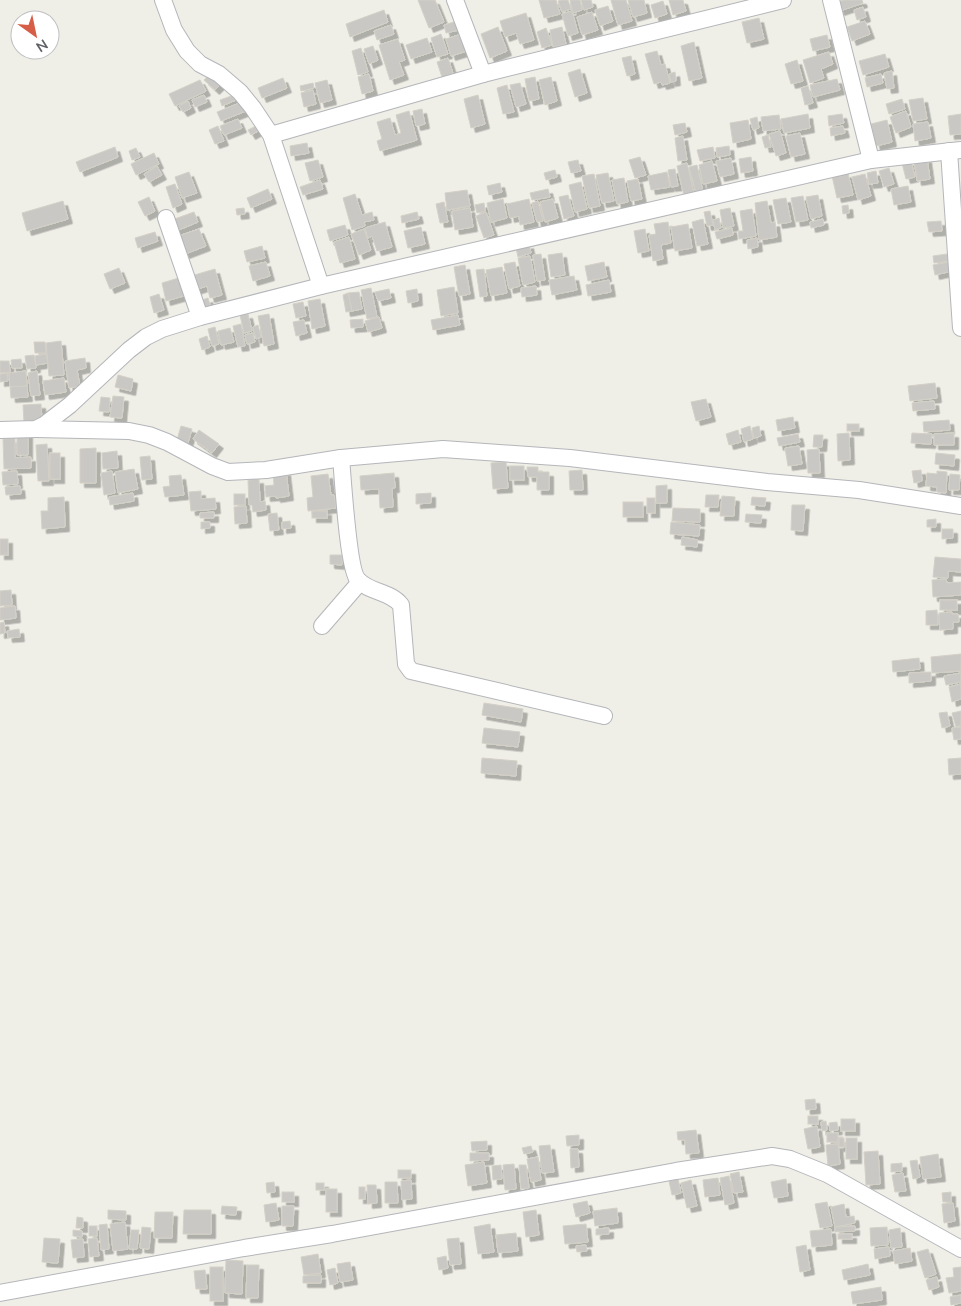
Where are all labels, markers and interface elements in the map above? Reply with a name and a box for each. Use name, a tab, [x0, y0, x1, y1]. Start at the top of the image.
north arrow	[10, 10, 60, 60]
text: N	[33, 35, 51, 56]

